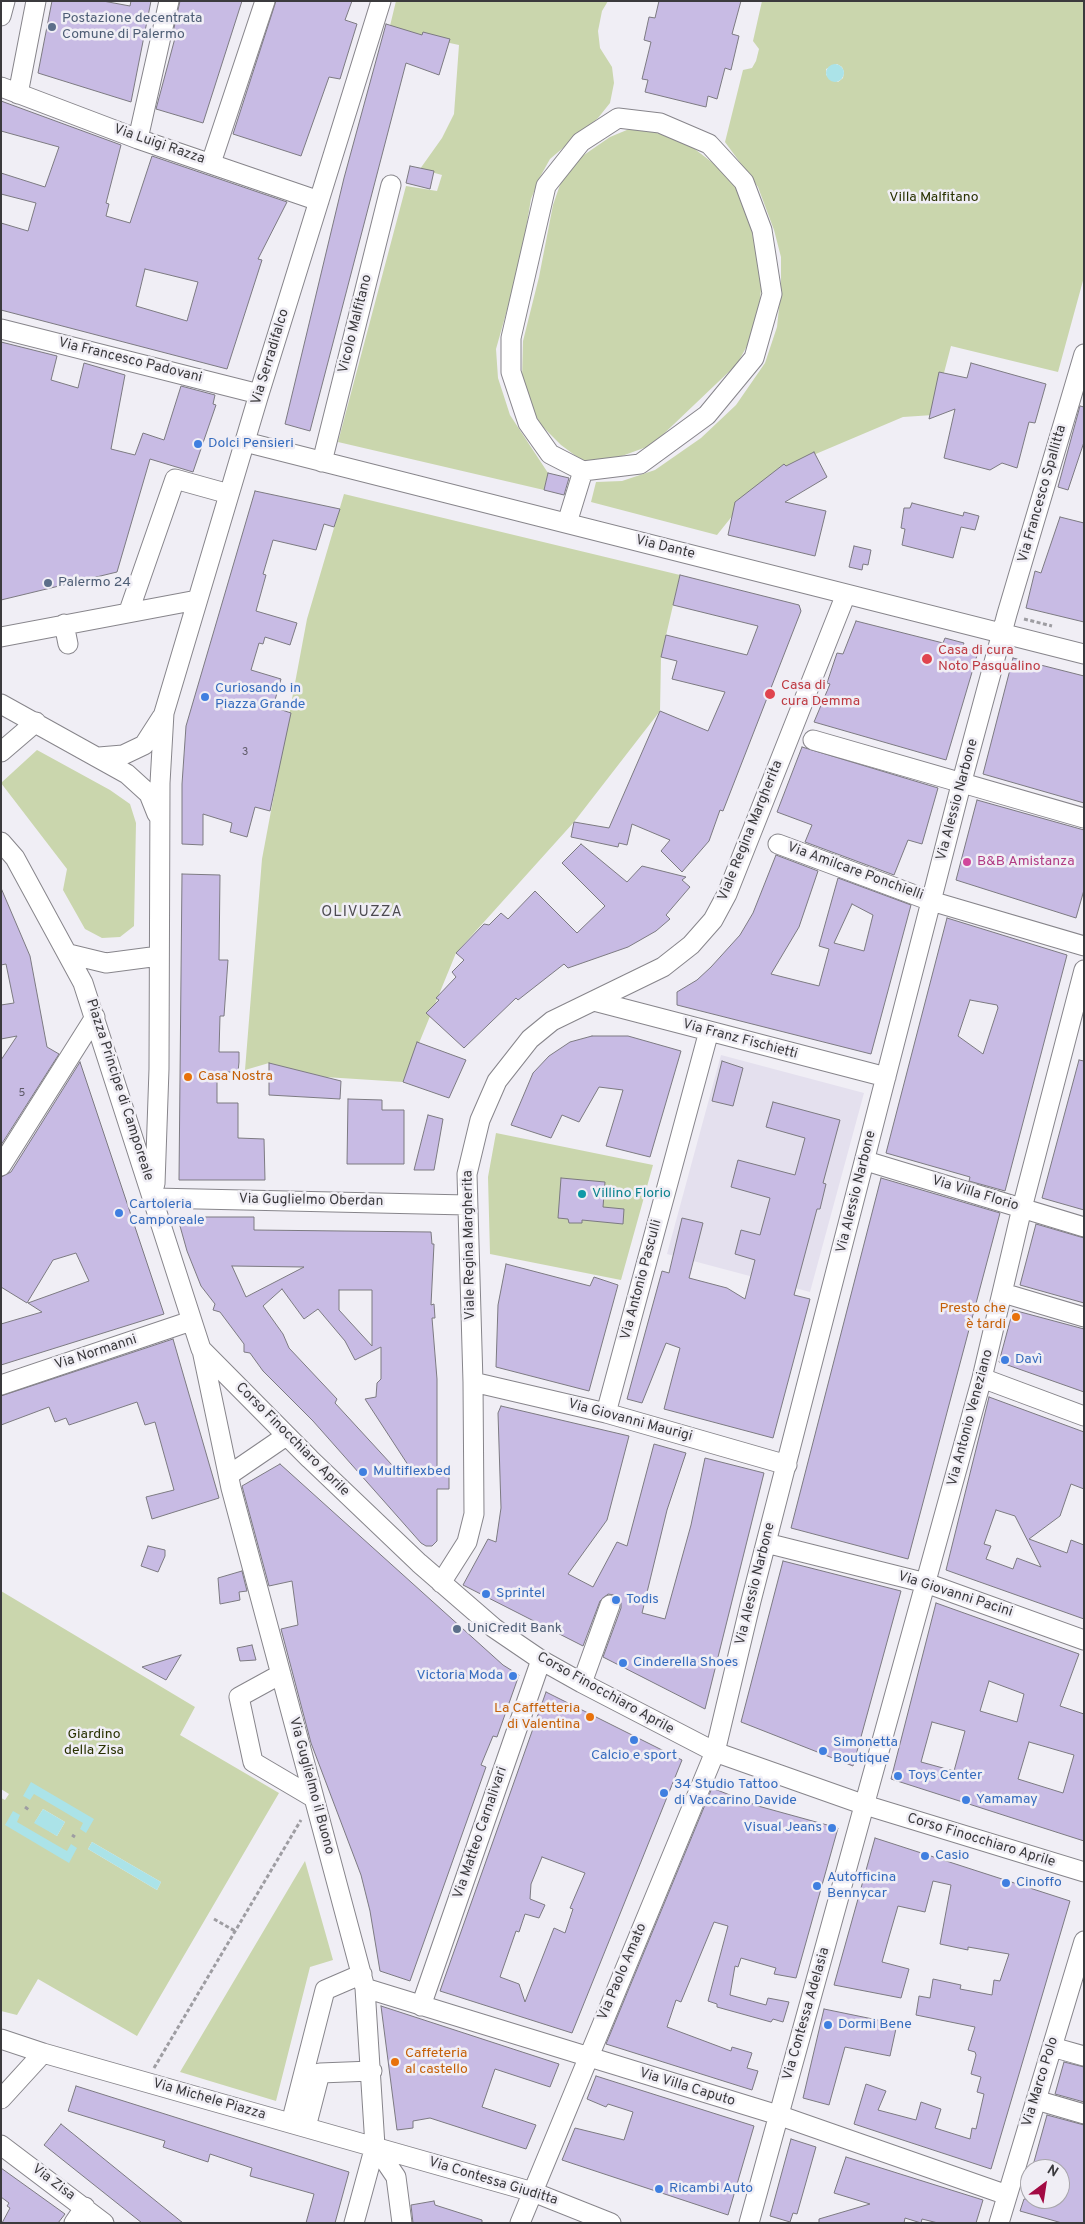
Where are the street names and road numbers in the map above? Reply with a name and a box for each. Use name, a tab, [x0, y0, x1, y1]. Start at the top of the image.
street label: Via Luigi Razza	[111, 122, 207, 168]
street label: Vicolo Malfitano	[336, 273, 376, 375]
street label: Via Serradifalco	[248, 307, 294, 407]
street label: Via Francesco Padovani	[56, 335, 204, 387]
street label: Via Francesco Spallitta	[1015, 423, 1071, 565]
street label: Via Dante	[634, 533, 696, 563]
street label: Via Alessio Narbone	[934, 737, 982, 863]
street label: Viale Regina Margherita	[715, 758, 787, 904]
street label: Via Amilcare Ponchielli	[785, 840, 925, 904]
street label: Piazza Principe di Camporeale	[82, 997, 156, 1183]
street label: Via Franz Fischietti	[681, 1017, 799, 1063]
street label: Via Alessio Narbone	[834, 1129, 880, 1255]
street label: Viale Regina Margherita	[460, 1170, 480, 1320]
street label: Via Villa Florio	[929, 1173, 1021, 1215]
street label: Via Guglielmo Oberdan	[239, 1191, 383, 1211]
street label: Via Antonio Pasculli	[618, 1218, 666, 1342]
street label: Via Normanni	[53, 1332, 139, 1374]
street label: Via Antonio Veneziano	[945, 1348, 997, 1488]
street label: Corso Finocchiaro Aprile	[232, 1380, 352, 1500]
street label: Via Giovanni Maurigi	[566, 1396, 694, 1446]
street label: Via Alessio Narbone	[733, 1521, 779, 1647]
street label: Via Giovanni Pacini	[896, 1569, 1014, 1621]
street label: Corso Finocchiaro Aprile	[534, 1649, 676, 1739]
street label: Via Guglielmo il Buono	[285, 1716, 337, 1856]
street label: Via Matteo Carnalivari	[451, 1765, 511, 1901]
street label: Corso Finocchiaro Aprile	[905, 1810, 1057, 1872]
street label: Via Paolo Amato	[595, 1921, 651, 2023]
street label: Via Contessa Adelasia	[780, 1946, 834, 2082]
street label: Via Marco Polo	[1019, 2035, 1063, 2129]
street label: Via Villa Caputo	[637, 2065, 737, 2111]
street label: Via Michele Piazza	[151, 2076, 267, 2124]
street label: Via Contessa Giuditta	[426, 2154, 560, 2210]
street label: Via Zisa	[28, 2161, 78, 2205]

